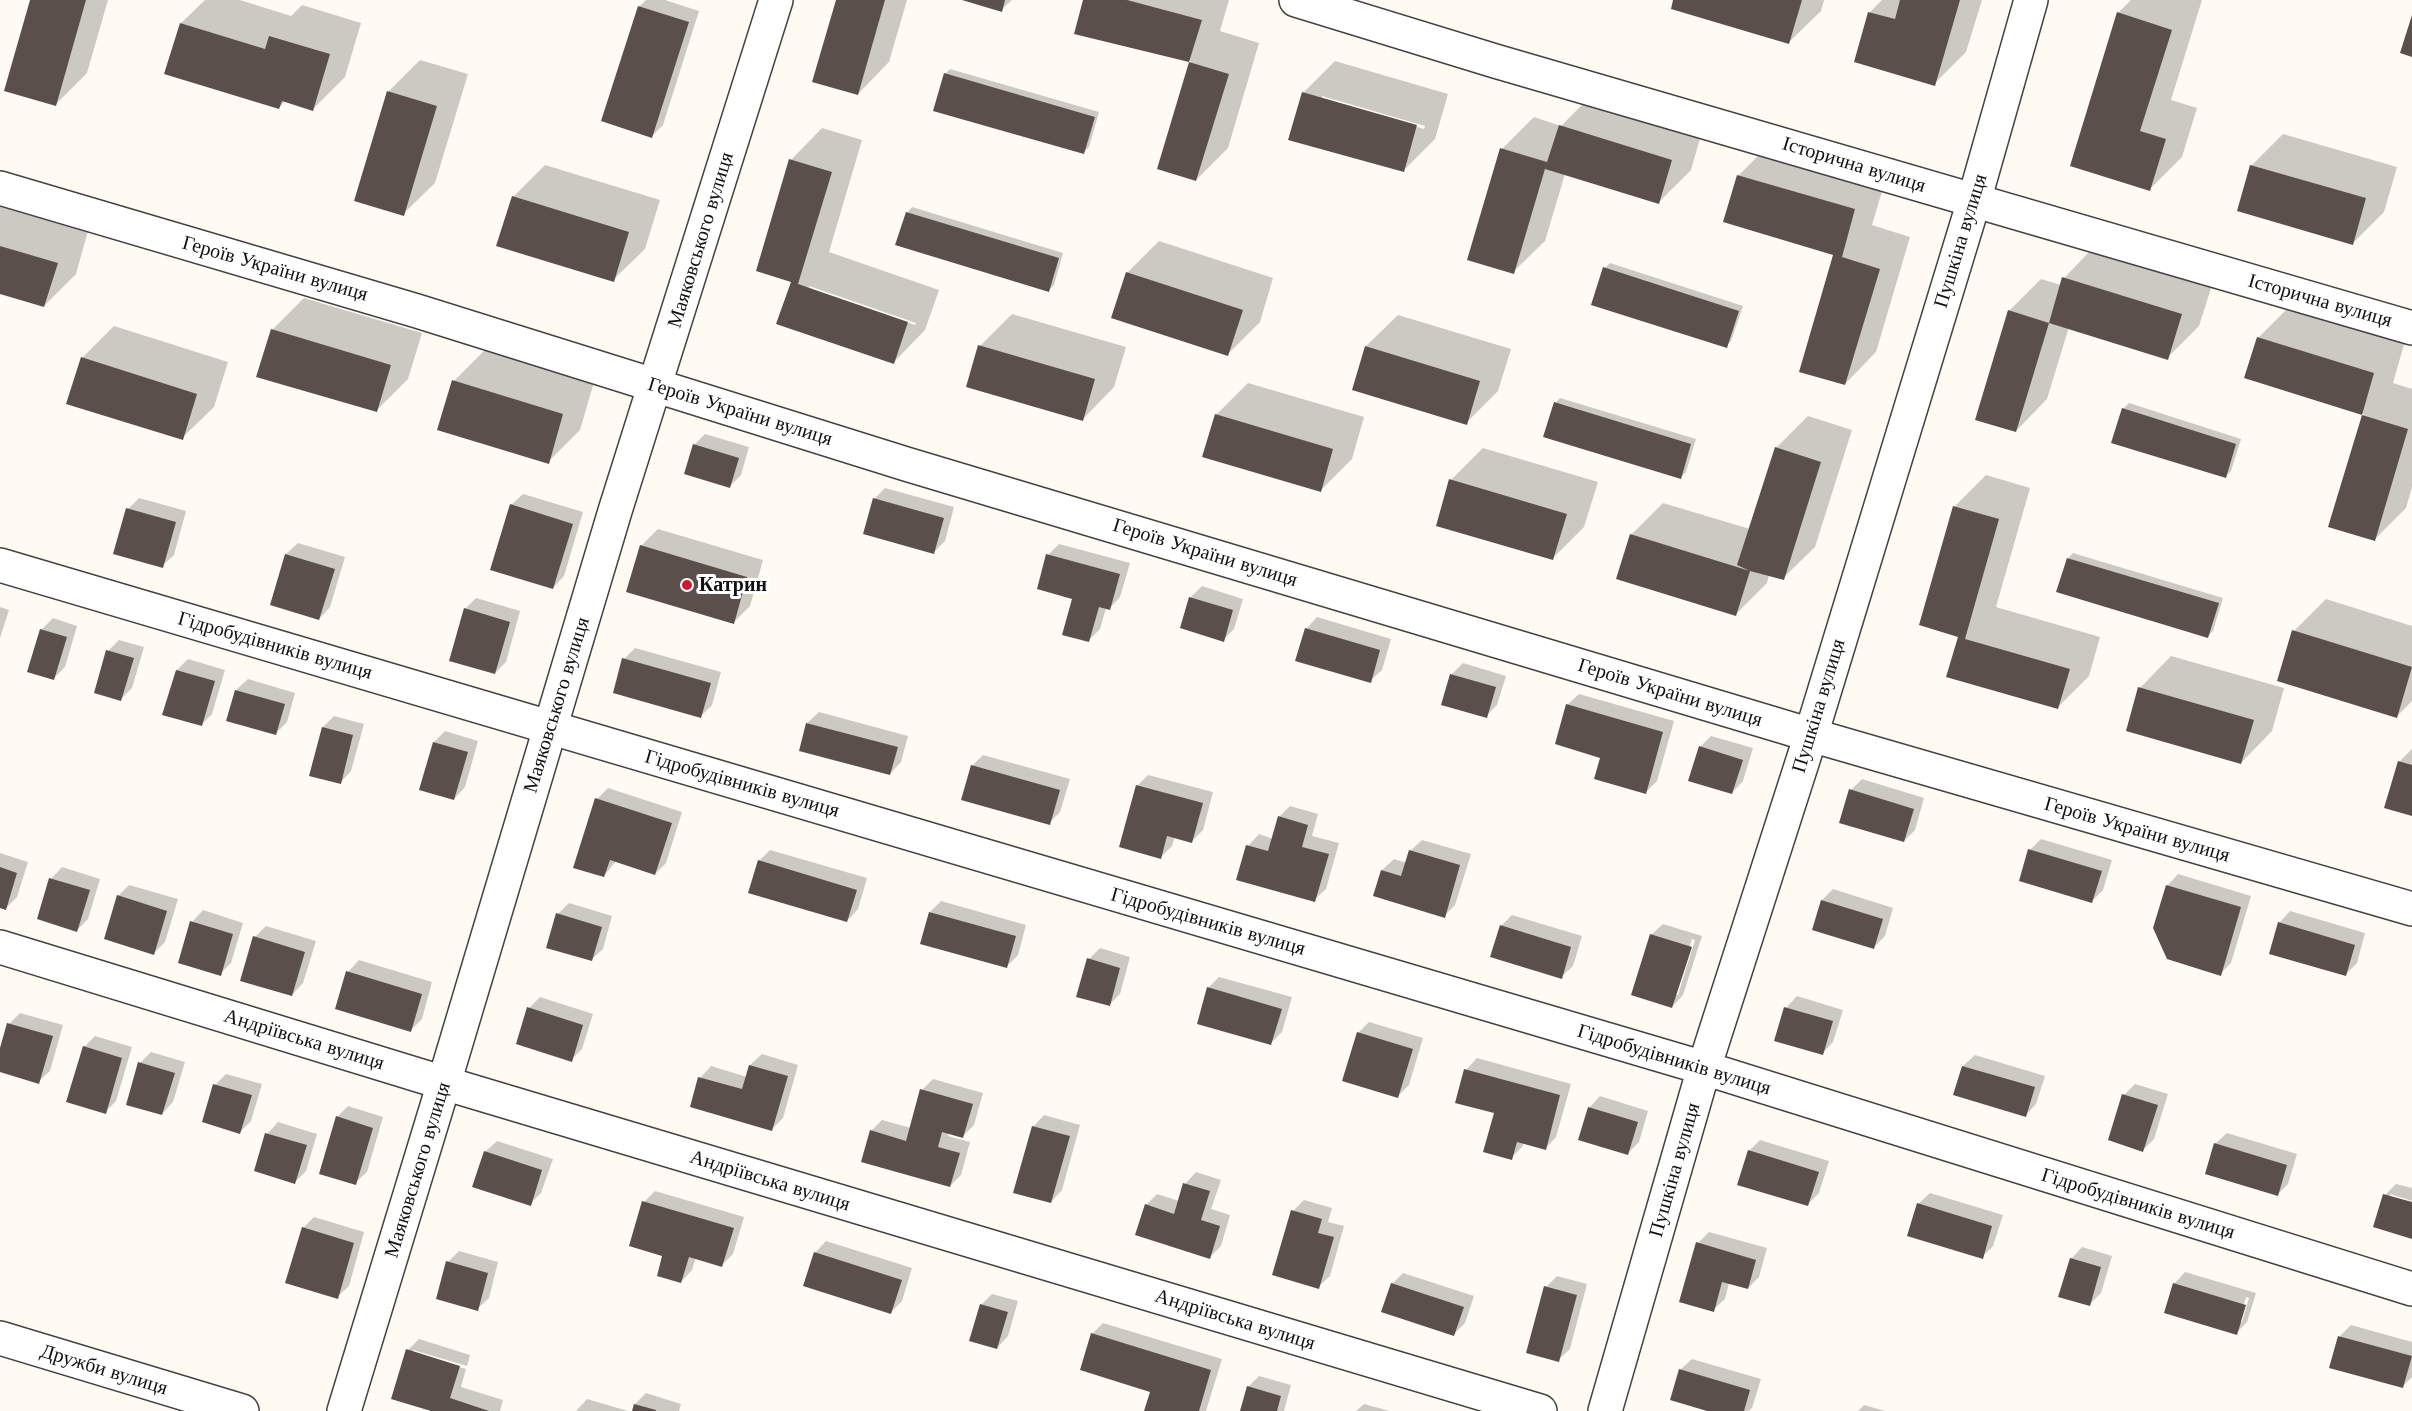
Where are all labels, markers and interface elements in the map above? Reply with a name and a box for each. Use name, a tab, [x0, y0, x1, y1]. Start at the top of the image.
street label: Історична вулиця	[1779, 132, 1929, 198]
street label: Маяковського вулиця	[663, 149, 739, 331]
street label: Пушкіна вулиця	[1929, 171, 1993, 311]
street label: Героїв України вулиця	[179, 231, 371, 307]
street label: Історична вулиця	[2245, 269, 2395, 333]
street label: Героїв України вулиця	[645, 372, 835, 452]
street label: Героїв України вулиця	[1110, 513, 1300, 593]
place label: Катрин	[699, 573, 767, 597]
marker: Катрин	[680, 578, 694, 592]
street label: Гідробудівників вулиця	[175, 607, 375, 685]
street label: Маяковського вулиця	[519, 614, 595, 796]
street label: Пушкіна вулиця	[1787, 636, 1851, 776]
street label: Героїв України вулиця	[1575, 653, 1765, 733]
street label: Гідробудівників вулиця	[642, 745, 842, 823]
street label: Героїв України вулиця	[2041, 792, 2233, 868]
street label: Гідробудівників вулиця	[1108, 883, 1308, 961]
street label: Андріївська вулиця	[221, 1004, 387, 1076]
street label: Гідробудівників вулиця	[1574, 1019, 1774, 1101]
street label: Маяковського вулиця	[380, 1079, 456, 1261]
street label: Пушкіна вулиця	[1644, 1100, 1706, 1240]
street label: Андріївська вулиця	[687, 1145, 853, 1217]
street label: Гідробудівників вулиця	[2038, 1163, 2238, 1245]
street label: Андріївська вулиця	[1152, 1284, 1318, 1356]
street label: Дружби вулиця	[37, 1339, 171, 1401]

